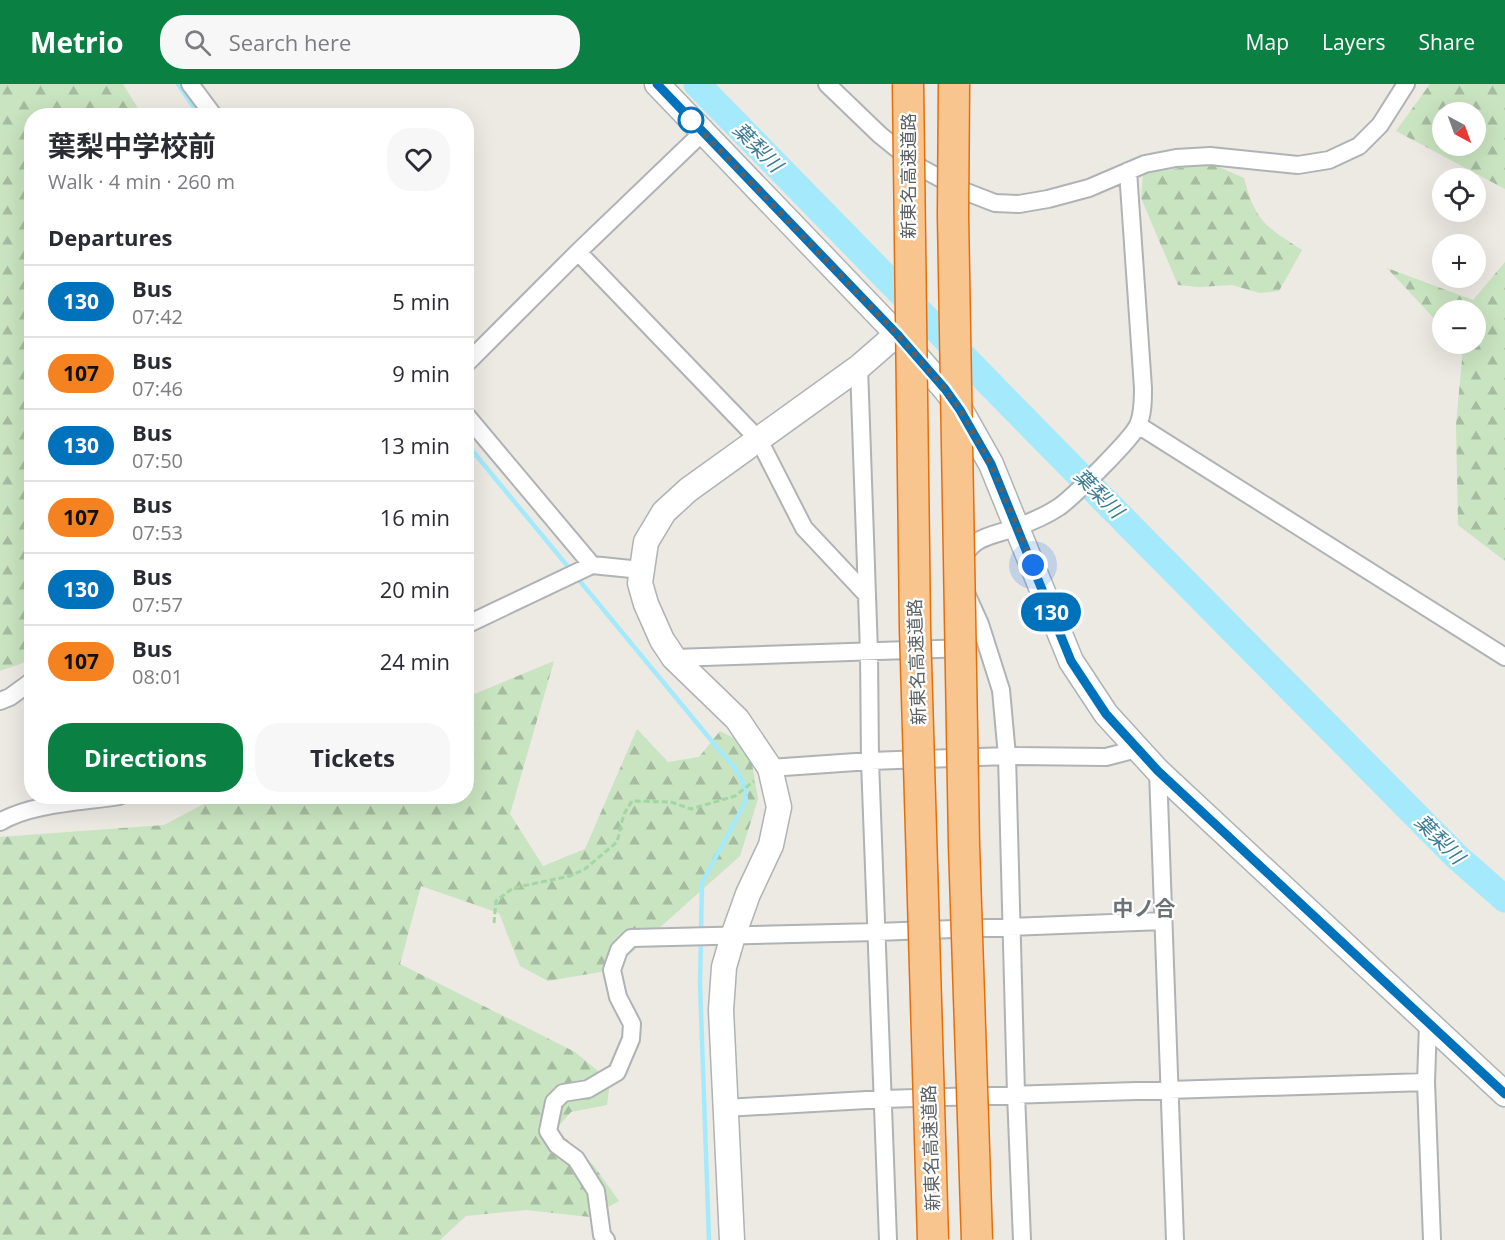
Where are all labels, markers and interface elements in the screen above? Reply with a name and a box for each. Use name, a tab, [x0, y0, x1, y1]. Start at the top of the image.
search box	[160, 15, 580, 69]
text: Metrio	[30, 23, 124, 61]
icon: search	[181, 26, 214, 59]
text: Search here	[229, 27, 351, 57]
text: Map	[1246, 28, 1289, 56]
text: Layers	[1322, 28, 1386, 56]
text: Share	[1419, 28, 1475, 56]
north arrow	[1432, 102, 1486, 156]
map controls	[1432, 102, 1486, 354]
unlabelled marker	[678, 107, 704, 133]
street label: 新東名高速道路	[896, 113, 920, 239]
water label: 葉梨川	[727, 116, 790, 179]
text: 葉梨中学校前	[48, 126, 216, 164]
button: heart	[387, 128, 450, 191]
text: Walk · 4 min · 260 m	[48, 168, 235, 195]
button: locate	[1432, 168, 1486, 222]
text: Departures	[48, 222, 172, 252]
button: +	[1432, 234, 1486, 288]
text: Bus	[132, 273, 172, 303]
text: 5 min	[392, 286, 450, 316]
text: 130	[63, 287, 99, 315]
button: −	[1432, 300, 1486, 354]
text: 07:42	[132, 303, 183, 330]
text: Bus	[132, 345, 172, 375]
text: 9 min	[392, 358, 450, 388]
text: 107	[63, 359, 99, 387]
text: 07:46	[132, 375, 183, 402]
text: Bus	[132, 417, 172, 447]
text: 13 min	[380, 430, 450, 460]
text: 130	[63, 431, 99, 459]
text: 07:50	[132, 447, 183, 474]
water label: 葉梨川	[1068, 462, 1131, 525]
text: Bus	[132, 489, 172, 519]
text: 16 min	[380, 502, 450, 532]
text: 107	[63, 503, 99, 531]
text: 07:53	[132, 519, 183, 546]
your location	[1018, 550, 1048, 580]
text: Bus	[132, 561, 172, 591]
text: 20 min	[380, 574, 450, 604]
text: 130	[63, 575, 99, 603]
text: 07:57	[132, 591, 183, 618]
line badge: 130	[1016, 592, 1086, 632]
text: 130	[1033, 598, 1069, 626]
street label: 新東名高速道路	[902, 599, 930, 725]
text: Bus	[132, 633, 172, 663]
text: 24 min	[380, 646, 450, 676]
text: 107	[63, 647, 99, 675]
text: 08:01	[132, 663, 183, 690]
button: Directions	[48, 723, 243, 792]
button: Tickets	[255, 723, 450, 792]
water label: 葉梨川	[1409, 808, 1472, 871]
district label: 中ノ合	[1113, 894, 1176, 922]
street label: 新東名高速道路	[916, 1085, 944, 1211]

